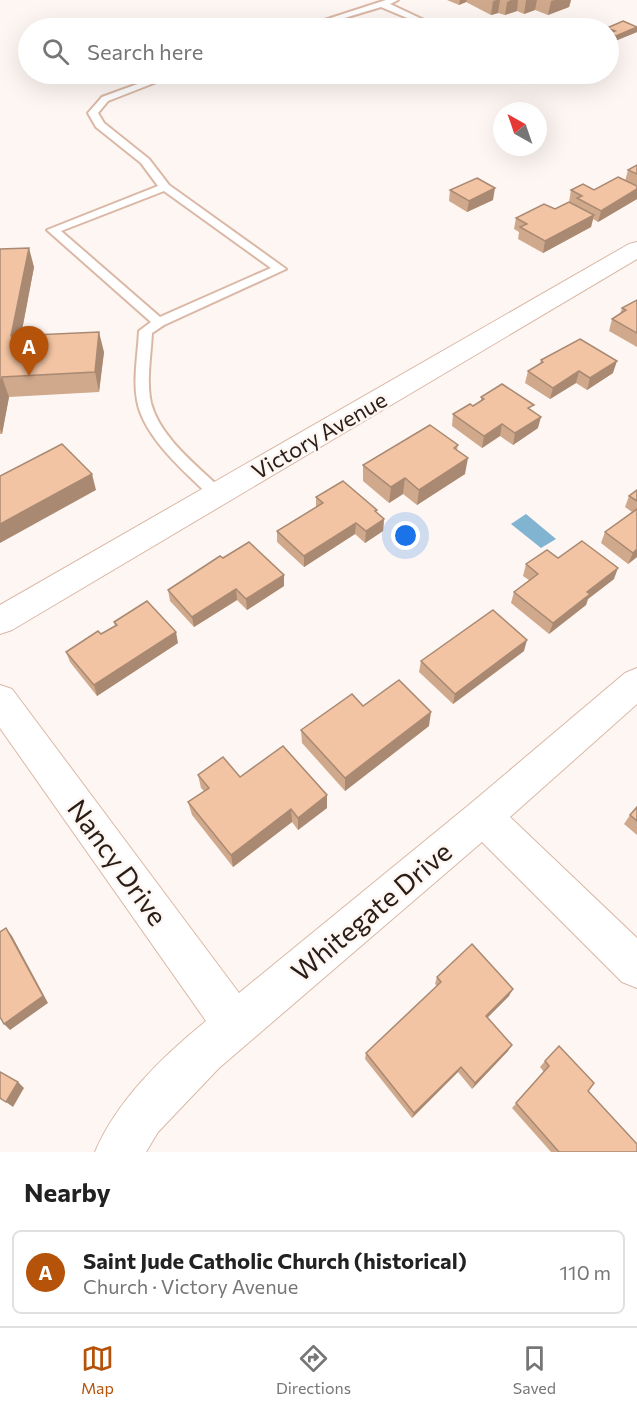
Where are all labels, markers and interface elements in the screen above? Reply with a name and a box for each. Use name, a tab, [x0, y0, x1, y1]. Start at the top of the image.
search box	[18, 18, 619, 84]
icon: search	[39, 35, 72, 68]
text: Search here	[87, 38, 203, 65]
north arrow	[493, 102, 547, 156]
pin: A	[9, 326, 48, 376]
street label: Victory Avenue	[247, 385, 391, 485]
your location	[391, 521, 420, 550]
street label: Nancy Drive	[61, 793, 175, 931]
street label: Whitegate Drive	[284, 834, 458, 988]
text: Nearby	[24, 1176, 111, 1207]
text: Saint Jude Catholic Church (historical)	[83, 1247, 467, 1274]
text: A	[38, 1260, 53, 1284]
text: 110 m	[560, 1260, 611, 1284]
text: Church · Victory Avenue	[83, 1274, 298, 1298]
tab: Map	[81, 1342, 114, 1397]
tab: Directions	[276, 1342, 351, 1397]
tab: Saved	[513, 1342, 556, 1397]

